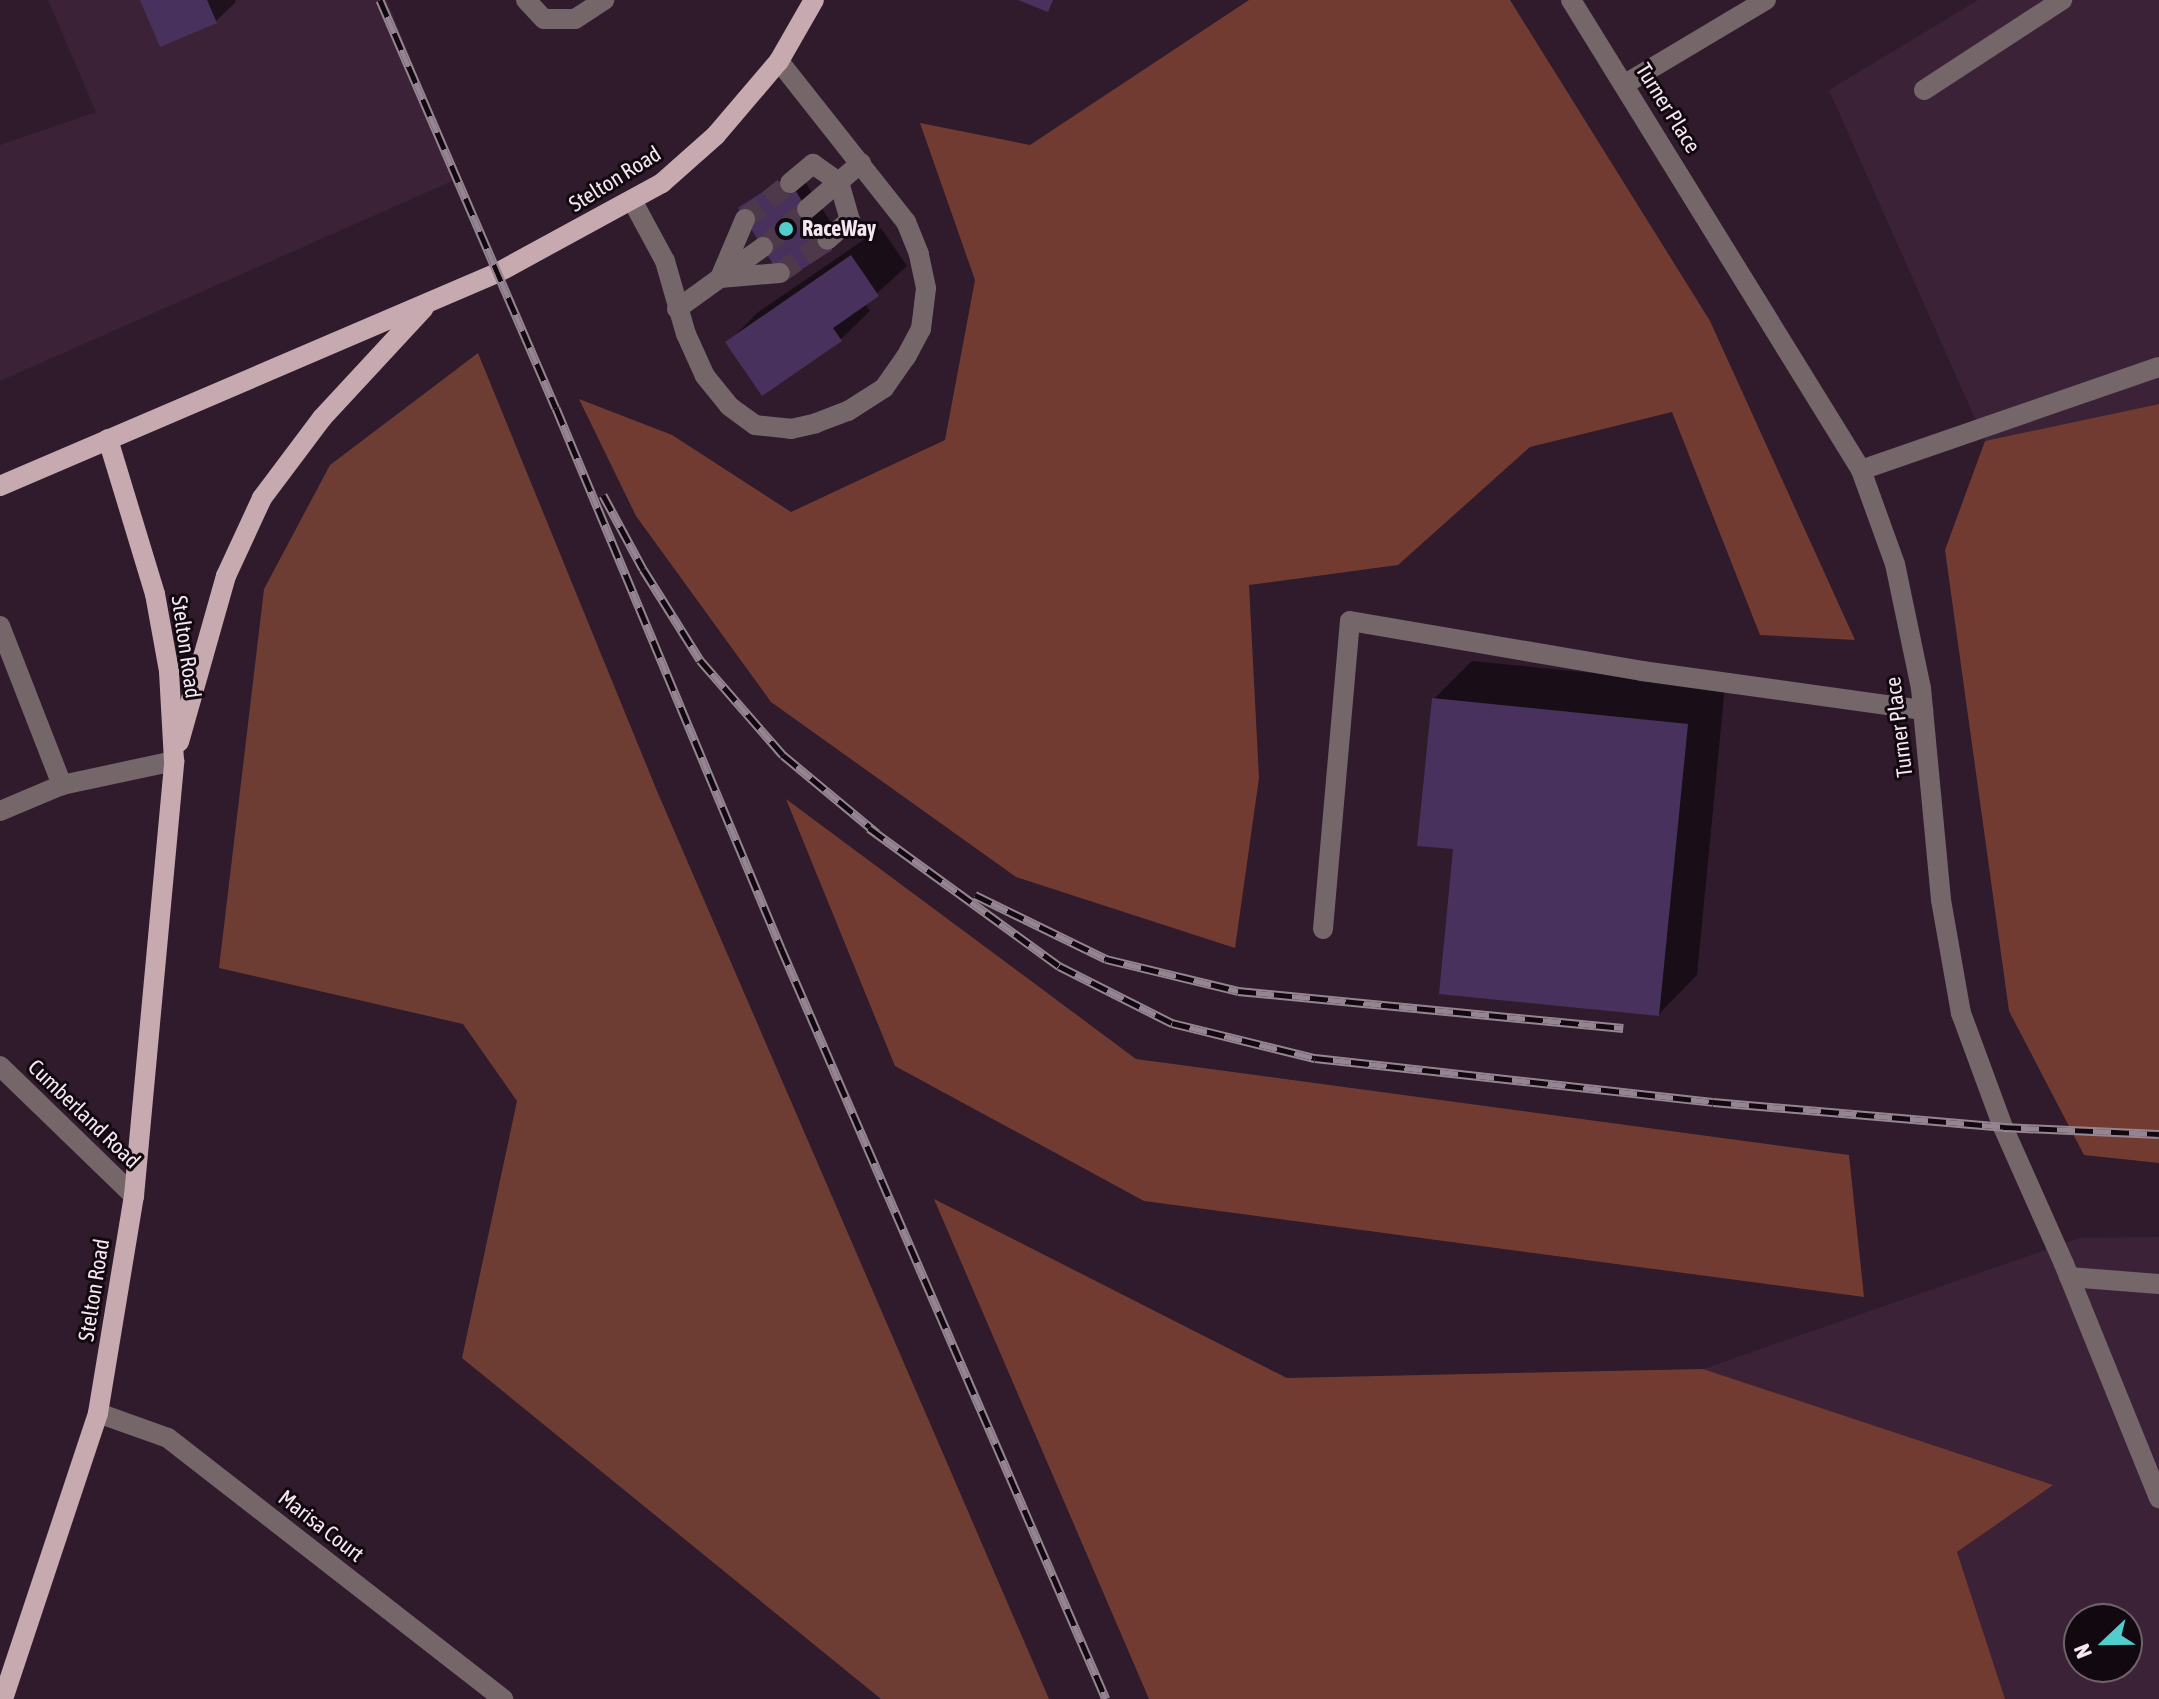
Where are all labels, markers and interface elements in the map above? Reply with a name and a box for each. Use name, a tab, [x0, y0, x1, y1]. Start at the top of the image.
street label: Turner Place	[1630, 58, 1706, 158]
street label: Stelton Road	[564, 140, 666, 218]
place label: RaceWay	[802, 216, 876, 242]
marker: RaceWay	[777, 220, 795, 238]
street label: Stelton Road	[166, 594, 206, 700]
street label: Turner Place	[1880, 675, 1918, 779]
street label: Cumberland Road	[23, 1054, 145, 1174]
street label: Stelton Road	[73, 1237, 115, 1343]
street label: Marisa Court	[273, 1485, 369, 1567]
north arrow	[2063, 1603, 2143, 1683]
text: N	[2068, 1640, 2097, 1662]

